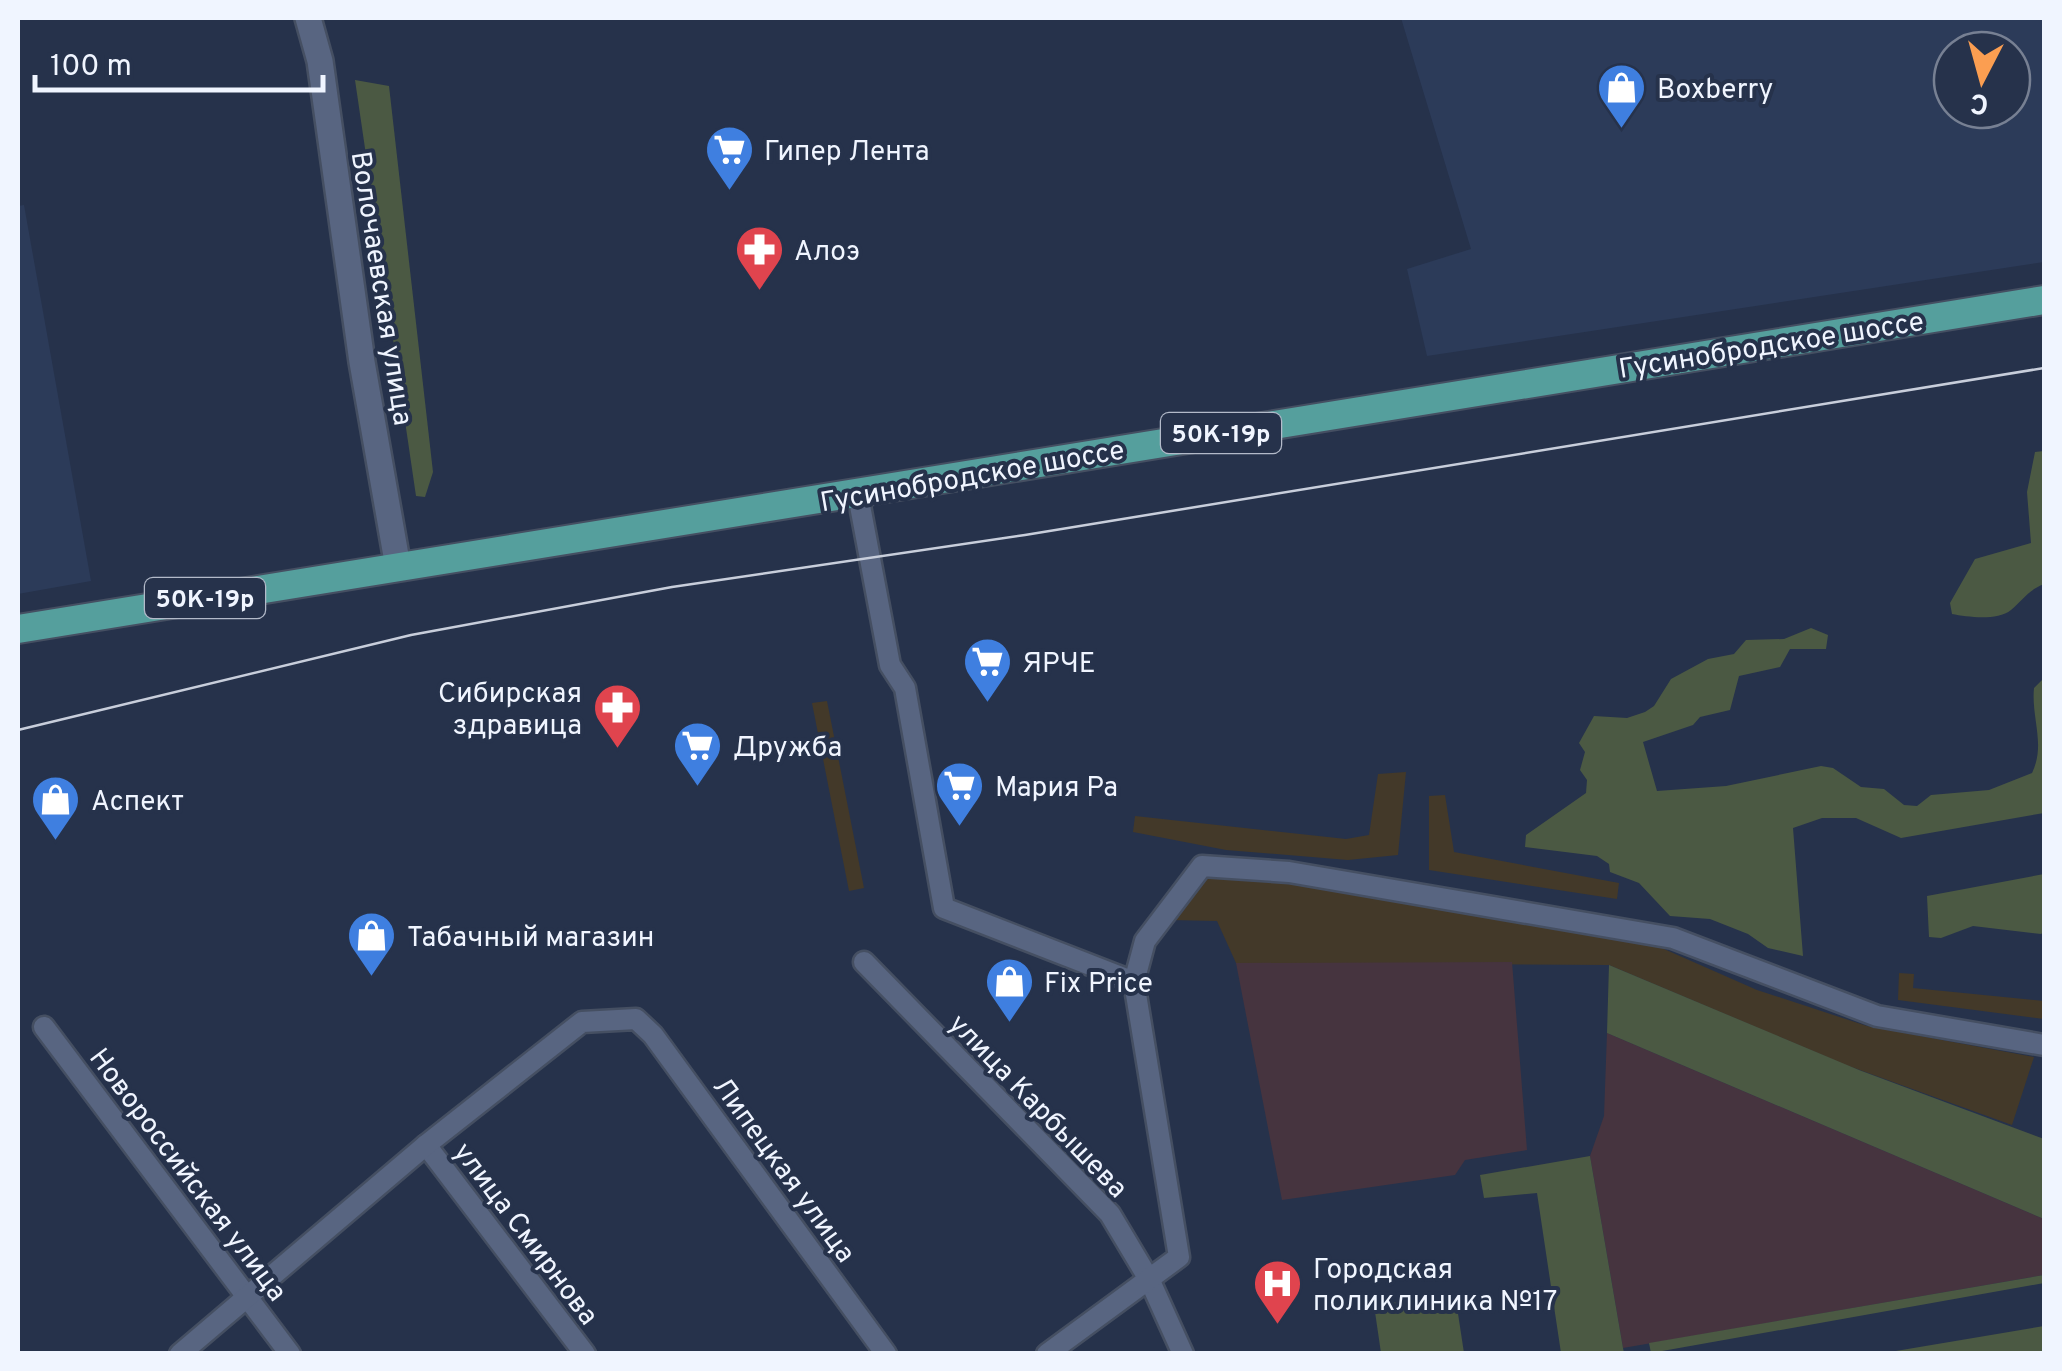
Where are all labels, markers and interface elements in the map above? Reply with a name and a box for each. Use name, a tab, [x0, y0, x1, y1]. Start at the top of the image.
scale bar	[35, 30, 322, 92]
north arrow	[1932, 30, 2032, 130]
text: 100 m	[50, 49, 132, 86]
shop icon: Boxberry	[1596, 62, 1648, 130]
place label: Boxberry	[1657, 73, 1773, 109]
text: С	[1969, 83, 1990, 121]
supermarket icon: Гипер Лента	[703, 124, 755, 192]
place label: Гипер Лента	[764, 135, 929, 171]
street label: Волочаевская улица	[341, 149, 419, 428]
pharmacy icon: Алоэ	[733, 224, 785, 292]
place label: Алоэ	[794, 235, 860, 271]
street label: Гусинобродское шоссе	[1616, 305, 1927, 389]
road number: 50К-19р	[1161, 413, 1281, 453]
street label: Гусинобродское шоссе	[818, 433, 1127, 522]
road number: 50К-19р	[145, 578, 265, 618]
supermarket icon: ЯРЧЕ	[961, 636, 1013, 704]
place label: ЯРЧЕ	[1022, 647, 1095, 683]
place label: Сибирская здравица	[438, 677, 582, 745]
pharmacy icon: Сибирская здравица	[591, 682, 643, 750]
supermarket icon: Дружба	[672, 720, 724, 788]
place label: Дружба	[733, 731, 842, 767]
supermarket icon: Мария Ра	[934, 760, 986, 828]
place label: Мария Ра	[995, 771, 1118, 807]
shop icon: Аспект	[30, 774, 82, 842]
place label: Аспект	[91, 785, 184, 821]
shop icon: Табачный магазин	[346, 910, 398, 978]
place label: Табачный магазин	[407, 921, 654, 957]
shop icon: Fix Price	[983, 956, 1035, 1024]
place label: Fix Price	[1044, 967, 1153, 1003]
street label: улица Карбышева	[940, 1007, 1134, 1207]
street label: Новороссийская улица	[80, 1042, 294, 1310]
street label: Липецкая улица	[703, 1071, 862, 1271]
street label: улица Смирнова	[444, 1136, 605, 1333]
place label: Городская поликлиника №17	[1313, 1253, 1557, 1321]
hospital icon: Городская поликлиника №17	[1252, 1258, 1304, 1326]

